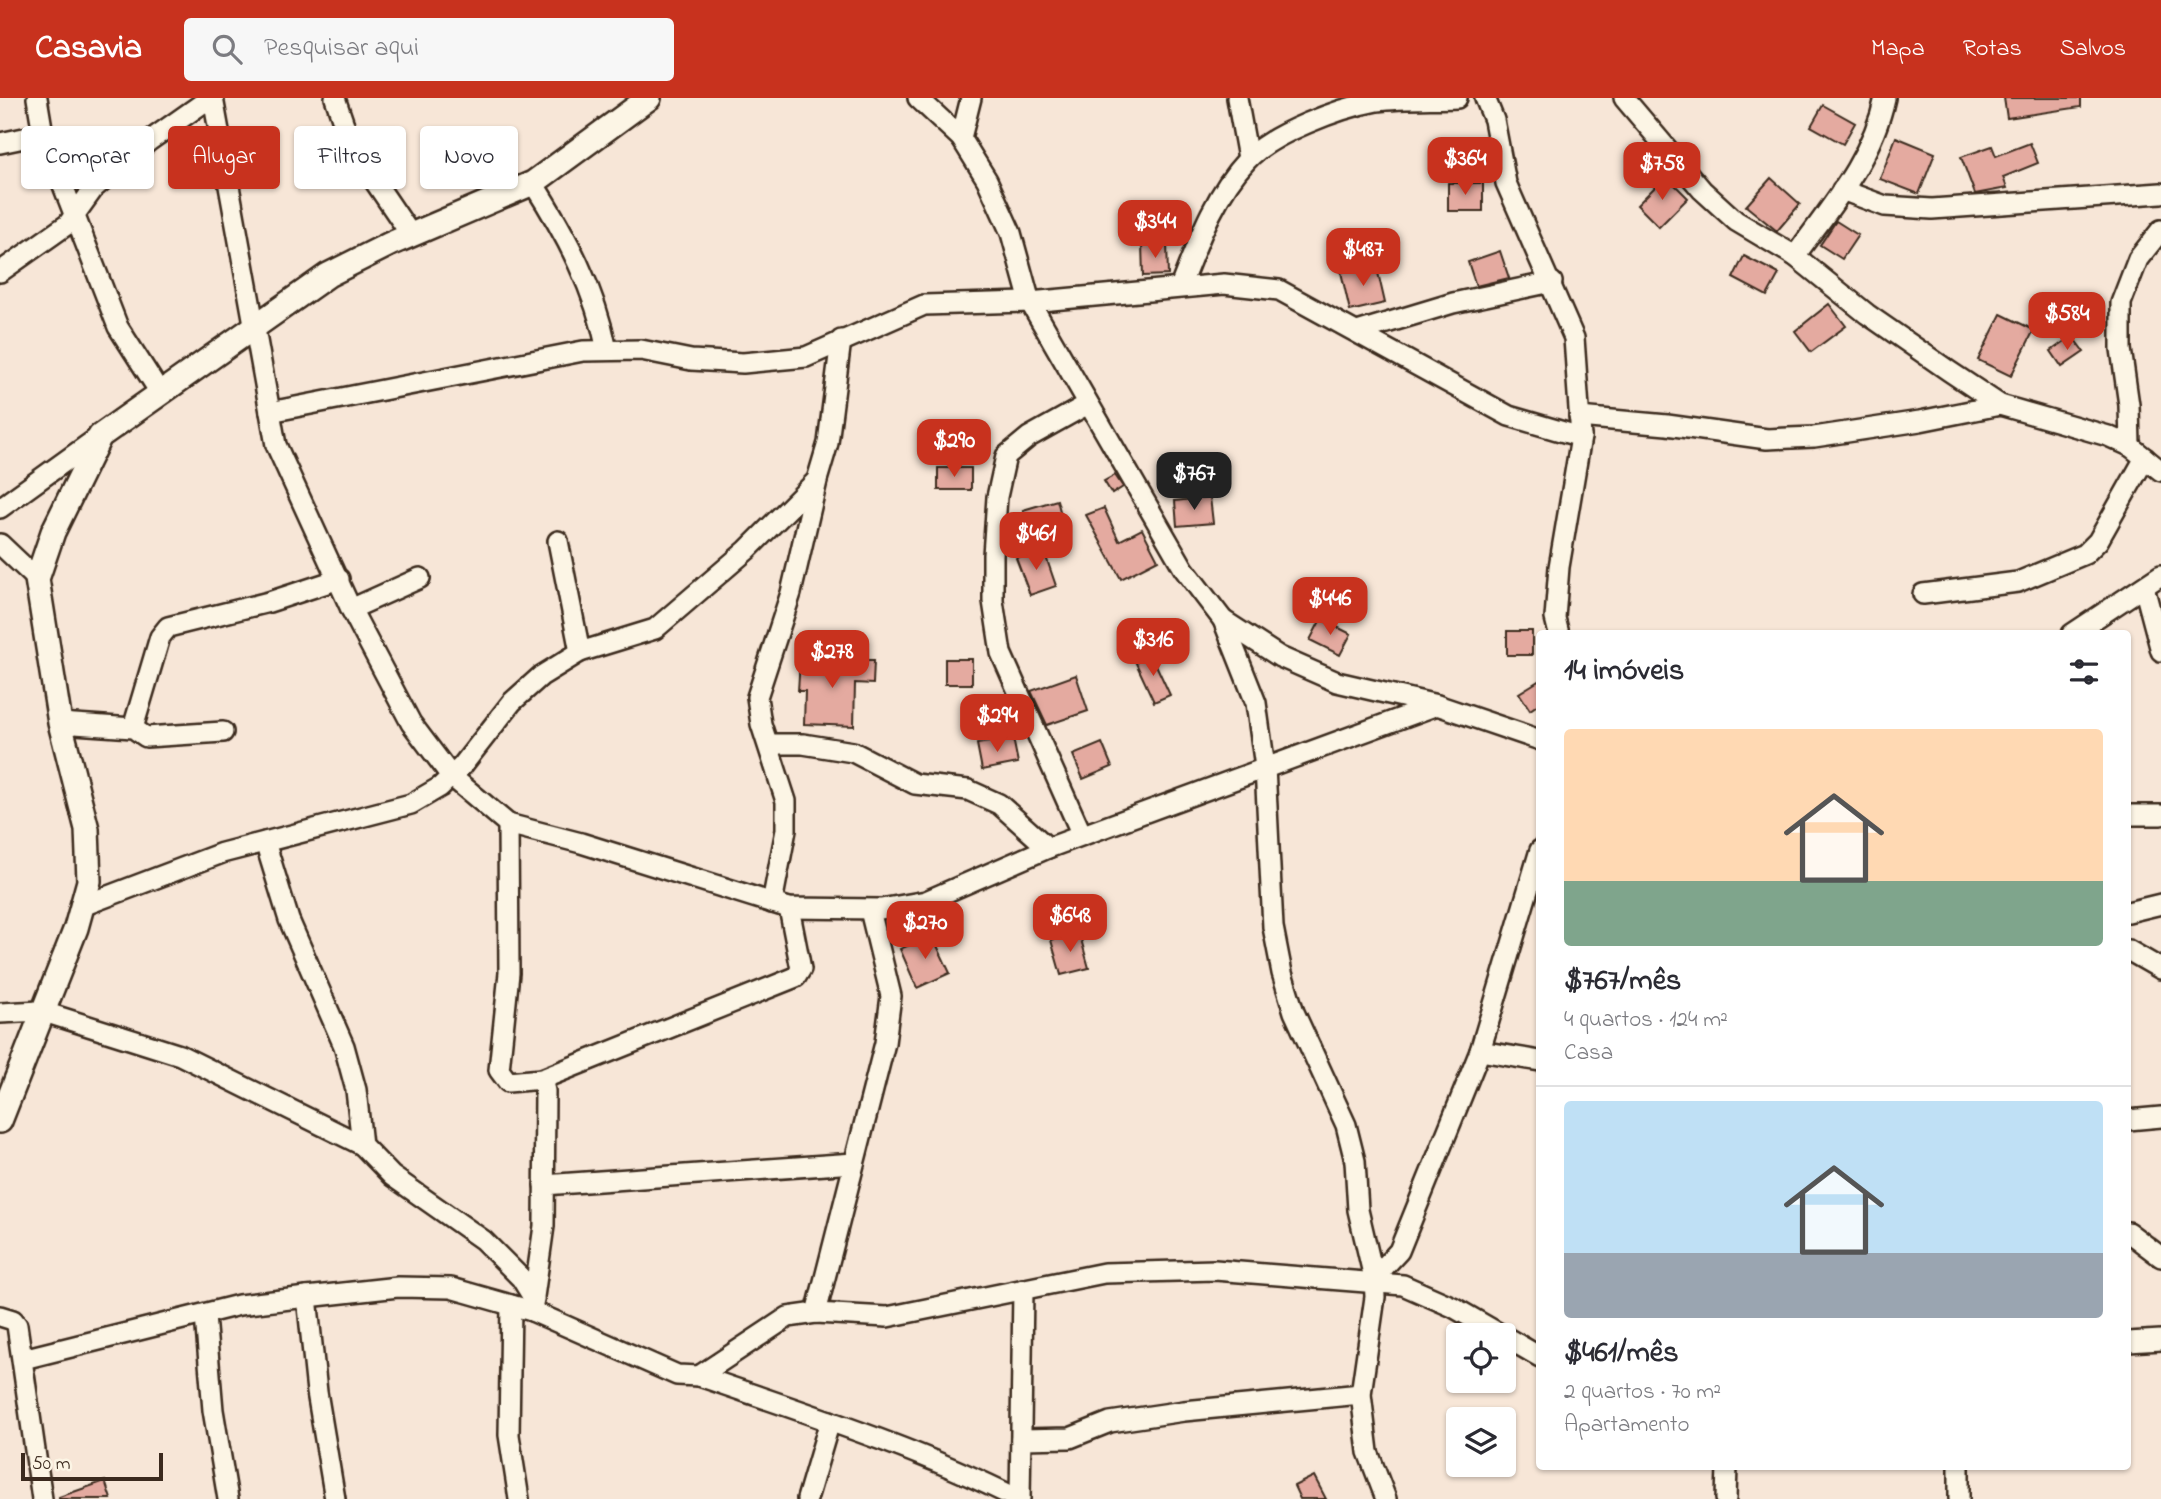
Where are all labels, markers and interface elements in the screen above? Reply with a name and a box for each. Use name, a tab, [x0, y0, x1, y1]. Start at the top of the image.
search box	[184, 18, 674, 81]
text: Casavia	[35, 25, 142, 73]
icon: search	[208, 30, 246, 68]
text: Pesquisar aqui	[264, 30, 419, 68]
text: Mapa	[1871, 32, 1925, 67]
text: Rotas	[1963, 32, 2022, 67]
text: Salvos	[2060, 32, 2126, 67]
chip: Comprar	[21, 126, 154, 189]
chip: Alugar	[168, 126, 280, 189]
chip: Filtros	[294, 126, 406, 189]
chip: Novo	[420, 126, 518, 189]
pin: $364	[1424, 138, 1506, 197]
pin: $758	[1621, 142, 1703, 202]
text: $364	[1443, 143, 1487, 176]
text: $758	[1639, 148, 1685, 181]
pin: $344	[1114, 200, 1196, 260]
text: $344	[1134, 206, 1176, 239]
pin: $487	[1322, 228, 1404, 288]
text: $487	[1342, 234, 1384, 267]
pin: $584	[2026, 292, 2108, 352]
text: $584	[2044, 298, 2090, 331]
pin: $290	[913, 420, 995, 479]
text: $290	[933, 425, 975, 458]
pin: $767	[1153, 452, 1235, 512]
text: $767	[1173, 458, 1216, 491]
pin: $461	[995, 512, 1077, 572]
text: $461	[1016, 518, 1056, 551]
pin: $446	[1289, 578, 1371, 637]
text: $446	[1309, 583, 1352, 616]
pin: $316	[1112, 618, 1194, 678]
text: $316	[1133, 624, 1173, 657]
pin: $278	[791, 630, 873, 690]
text: $278	[810, 636, 854, 669]
text: 14 imóveis	[1564, 650, 1684, 694]
icon: filters	[2065, 653, 2103, 691]
pin: $294	[956, 694, 1038, 754]
text: $294	[976, 700, 1018, 733]
icon: home	[1771, 775, 1897, 901]
pin: $648	[1029, 894, 1111, 954]
text: $648	[1049, 900, 1091, 933]
pin: $270	[884, 902, 966, 961]
text: $270	[903, 907, 947, 940]
text: $767/mês	[1564, 960, 1681, 1004]
text: 4 quartos · 124 m²	[1564, 1004, 1728, 1037]
text: Casa	[1564, 1037, 1613, 1070]
icon: home	[1771, 1147, 1897, 1273]
map controls	[1446, 1323, 1516, 1477]
button: locate	[1446, 1323, 1516, 1393]
text: $461/mês	[1564, 1332, 1679, 1376]
text: 2 quartos · 70 m²	[1564, 1376, 1721, 1409]
button: layers	[1446, 1407, 1516, 1477]
text: Apartamento	[1564, 1409, 1690, 1442]
scale bar	[21, 1450, 163, 1482]
text: 50 m	[32, 1451, 71, 1478]

